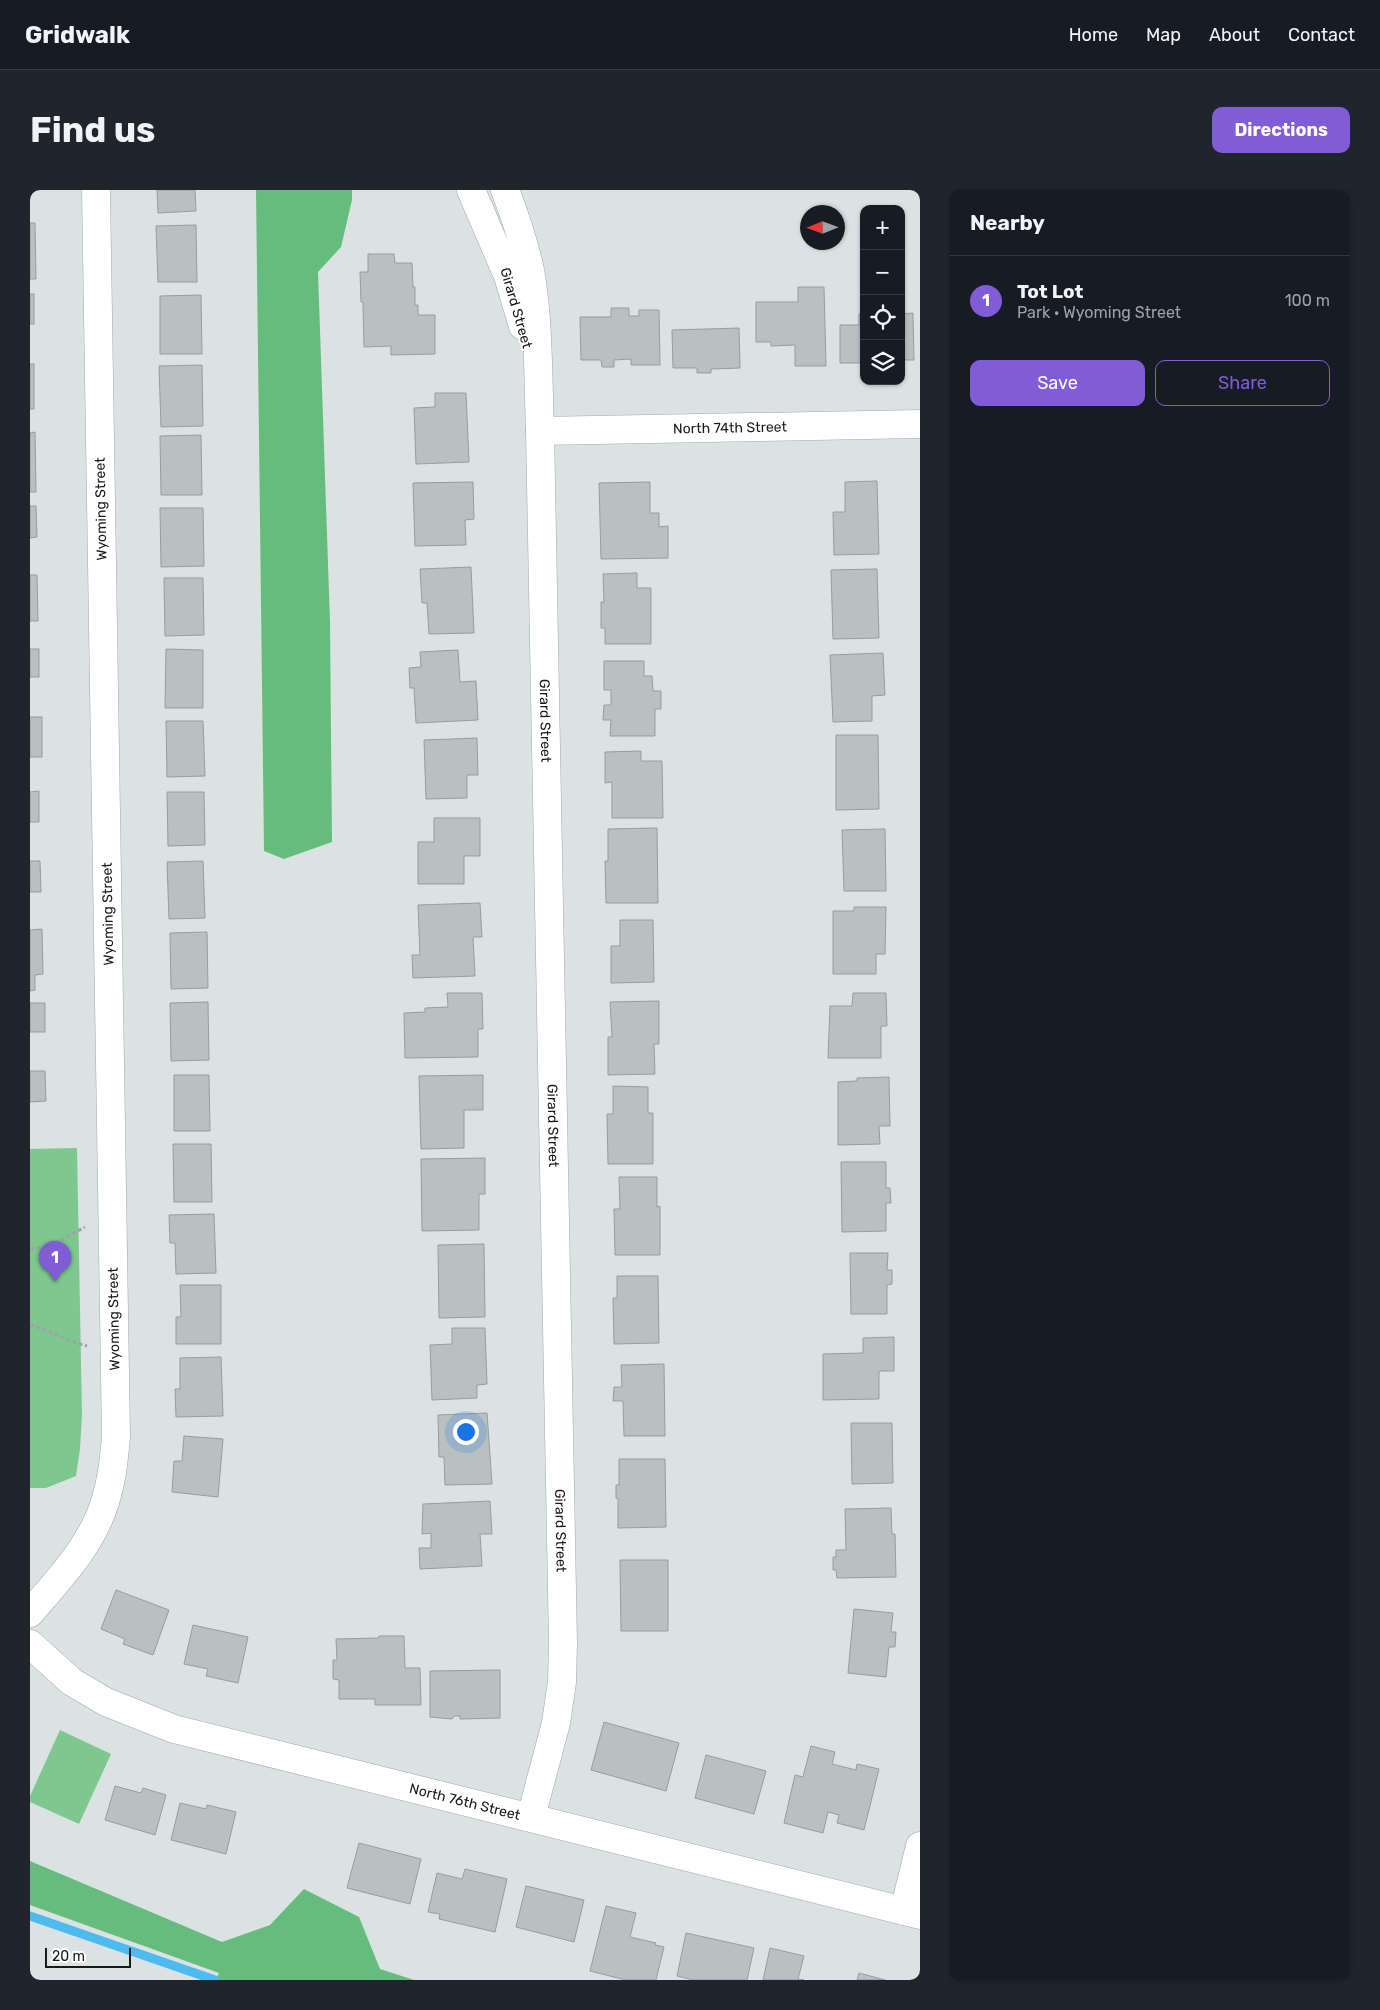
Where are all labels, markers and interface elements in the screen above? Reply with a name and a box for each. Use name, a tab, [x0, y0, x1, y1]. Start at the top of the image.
text: Gridwalk	[25, 21, 130, 49]
text: Home	[1069, 24, 1118, 46]
text: Map	[1146, 24, 1181, 46]
text: About	[1209, 24, 1260, 46]
text: Contact	[1288, 24, 1355, 46]
button: Directions	[1212, 107, 1350, 153]
text: Find us	[30, 109, 155, 151]
north arrow	[800, 205, 845, 250]
map controls	[860, 205, 905, 385]
button: +	[860, 205, 905, 250]
text: Nearby	[970, 210, 1045, 235]
button: −	[860, 250, 905, 295]
street label: Girard Street	[496, 266, 536, 351]
text: Tot Lot	[1017, 280, 1083, 303]
text: 1	[982, 291, 990, 310]
text: 100 m	[1285, 291, 1330, 310]
button: locate	[860, 295, 905, 340]
text: Park · Wyoming Street	[1017, 303, 1181, 322]
button: layers	[860, 340, 905, 385]
button: Save	[970, 360, 1145, 406]
button: Share	[1155, 360, 1330, 406]
street label: North 74th Street	[673, 418, 788, 437]
street label: Wyoming Street	[92, 457, 110, 561]
street label: Girard Street	[536, 679, 555, 763]
street label: Wyoming Street	[99, 862, 117, 966]
street label: Girard Street	[544, 1084, 562, 1168]
pin: 1	[39, 1241, 71, 1282]
street label: Wyoming Street	[105, 1267, 123, 1371]
your location	[453, 1419, 479, 1445]
street label: Girard Street	[552, 1489, 570, 1573]
street label: North 76th Street	[408, 1780, 523, 1824]
scale bar	[45, 1945, 131, 1968]
text: 20 m	[52, 1948, 85, 1965]

